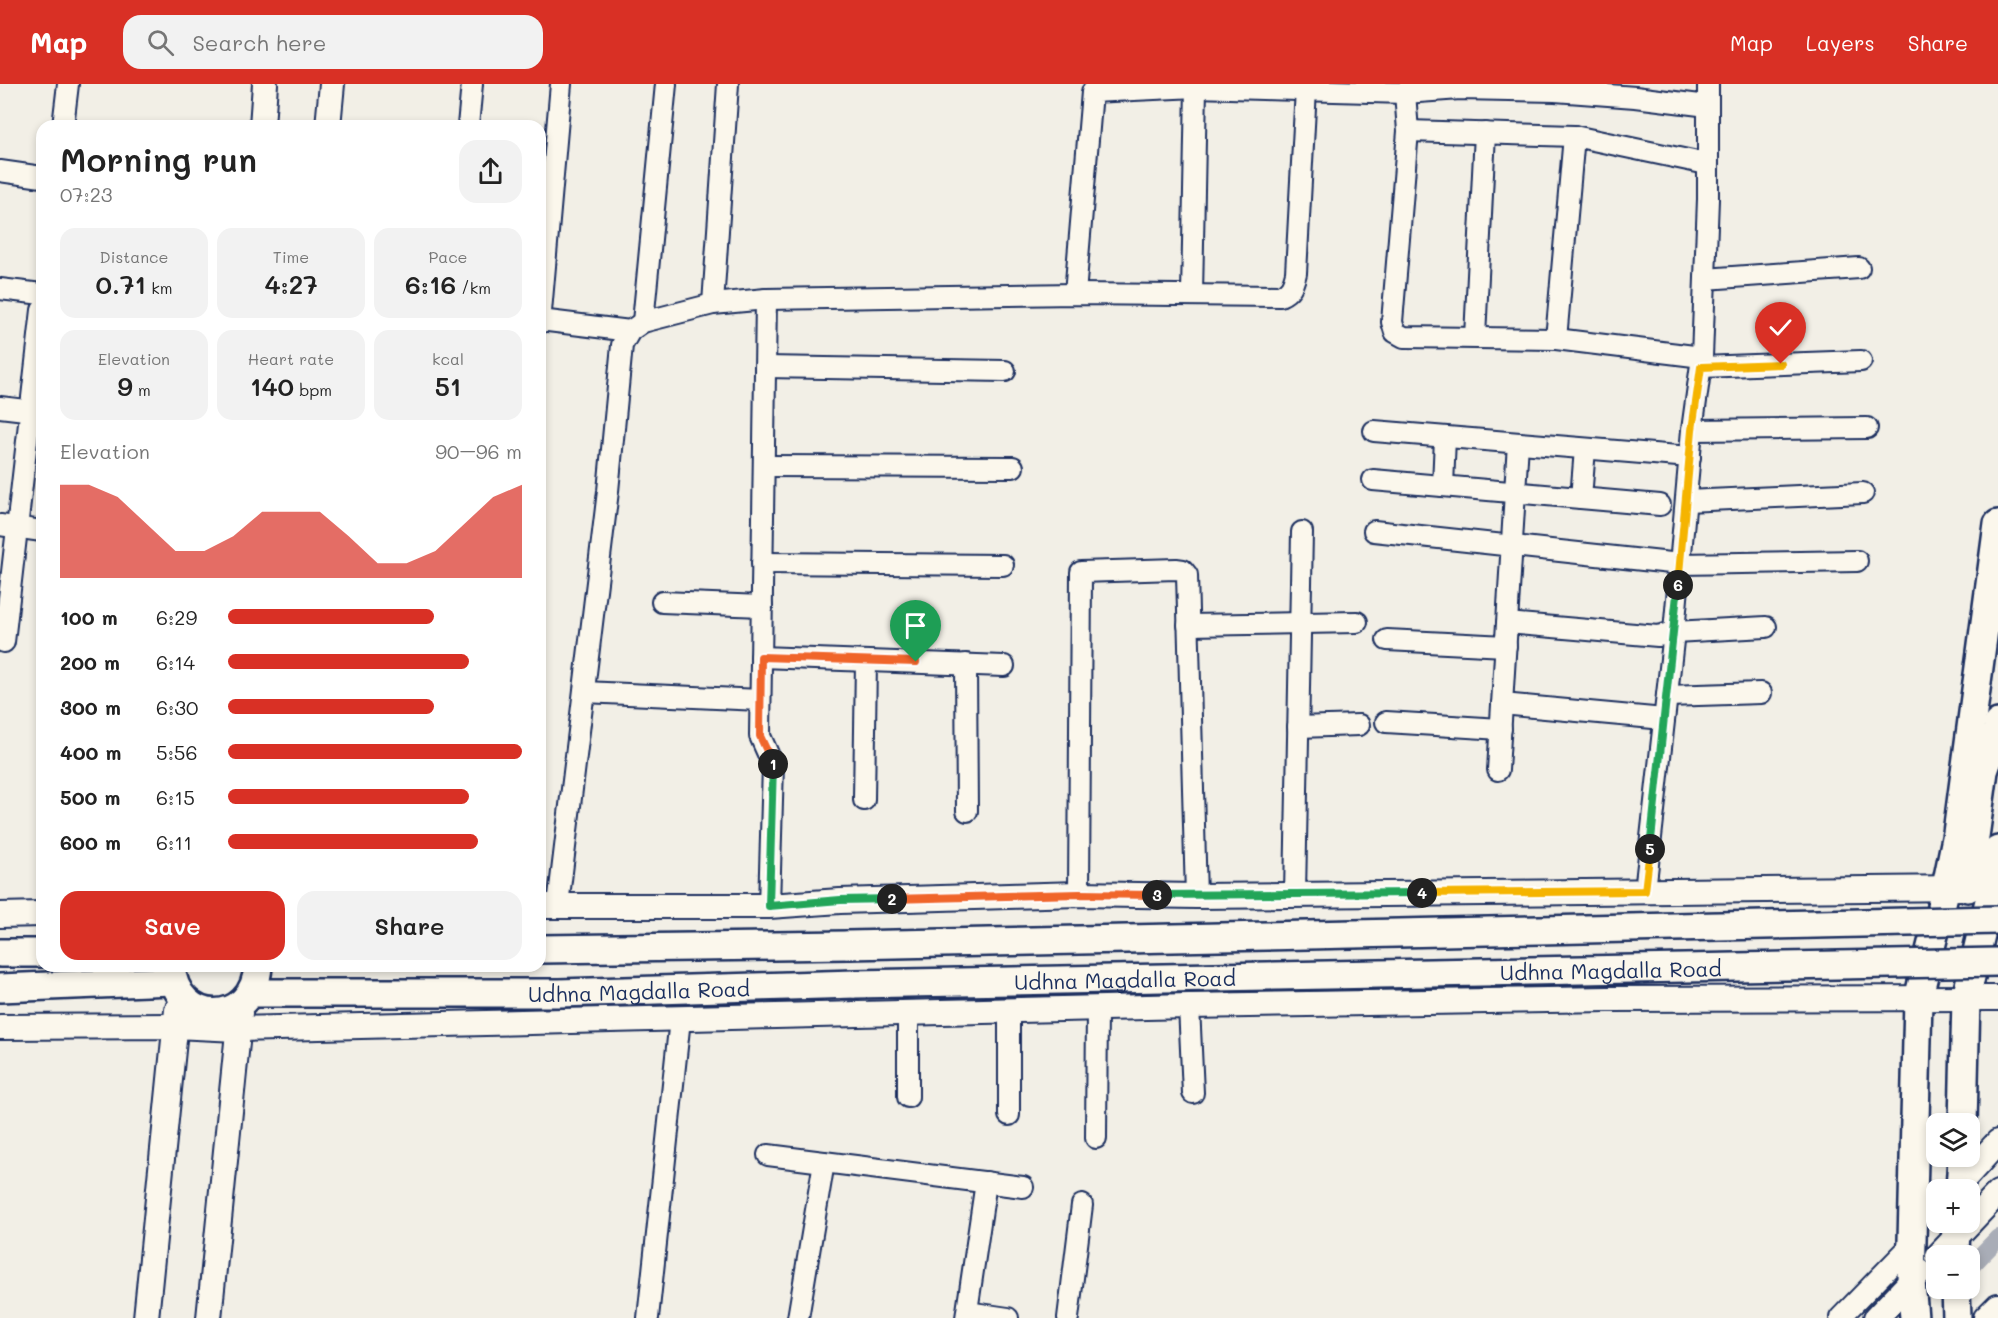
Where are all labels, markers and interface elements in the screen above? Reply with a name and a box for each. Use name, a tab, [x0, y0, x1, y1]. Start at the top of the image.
search box	[123, 15, 543, 69]
text: Map	[30, 24, 87, 60]
icon: search	[144, 26, 177, 59]
text: Search here	[192, 28, 326, 57]
text: Map	[1730, 29, 1773, 56]
text: Layers	[1806, 29, 1875, 56]
text: Share	[1908, 29, 1968, 56]
text: Morning run	[60, 137, 257, 180]
button: share	[459, 140, 522, 203]
text: 07:23	[60, 181, 113, 207]
text: Distance	[100, 246, 168, 267]
text: Time	[273, 246, 309, 267]
text: Pace	[428, 246, 468, 267]
text: 0.71	[96, 267, 146, 301]
text: 4:27	[264, 267, 318, 301]
text: 6:16	[405, 267, 456, 301]
text: km	[146, 277, 172, 298]
text: /km	[456, 277, 491, 298]
pin	[1755, 302, 1806, 364]
icon: check	[1764, 311, 1797, 344]
text: Elevation	[98, 348, 170, 369]
text: Heart rate	[248, 348, 334, 369]
text: kcal	[432, 348, 464, 369]
text: 9	[117, 369, 133, 403]
text: 140	[250, 369, 294, 403]
text: 51	[435, 369, 461, 403]
text: m	[133, 379, 151, 400]
text: bpm	[294, 379, 332, 400]
text: Elevation	[60, 438, 150, 464]
text: 90–96 m	[435, 438, 522, 464]
pin: 6	[1663, 570, 1693, 600]
text: 6	[1673, 574, 1683, 595]
pin	[890, 600, 941, 662]
text: 100 m	[60, 604, 118, 630]
text: 6:29	[156, 604, 197, 630]
icon: arrive	[899, 609, 932, 642]
text: 200 m	[60, 649, 120, 675]
text: 6:14	[156, 649, 195, 675]
text: 300 m	[60, 694, 121, 720]
text: 6:30	[156, 694, 198, 720]
text: 400 m	[60, 739, 121, 765]
text: 5:56	[156, 739, 198, 765]
pin: 1	[758, 749, 788, 779]
text: 1	[769, 753, 777, 774]
text: 500 m	[60, 784, 120, 810]
text: 6:15	[156, 784, 195, 810]
text: 600 m	[60, 829, 121, 855]
text: 6:11	[156, 829, 192, 855]
pin: 5	[1635, 834, 1665, 864]
text: 5	[1645, 838, 1655, 859]
pin: 4	[1407, 878, 1437, 908]
pin: 3	[1142, 880, 1172, 910]
text: 4	[1417, 882, 1427, 903]
pin: 2	[877, 884, 907, 914]
text: 3	[1152, 884, 1162, 905]
text: 2	[888, 888, 896, 909]
button: Save	[60, 891, 285, 960]
button: Share	[297, 891, 522, 960]
street label: Udhna Magdalla Road	[1500, 954, 1722, 985]
street label: Udhna Magdalla Road	[1014, 963, 1236, 994]
street label: Udhna Magdalla Road	[528, 974, 750, 1007]
map controls	[1926, 1113, 1980, 1299]
button: layers	[1926, 1113, 1980, 1167]
button: +	[1926, 1179, 1980, 1233]
button: −	[1926, 1245, 1980, 1299]

